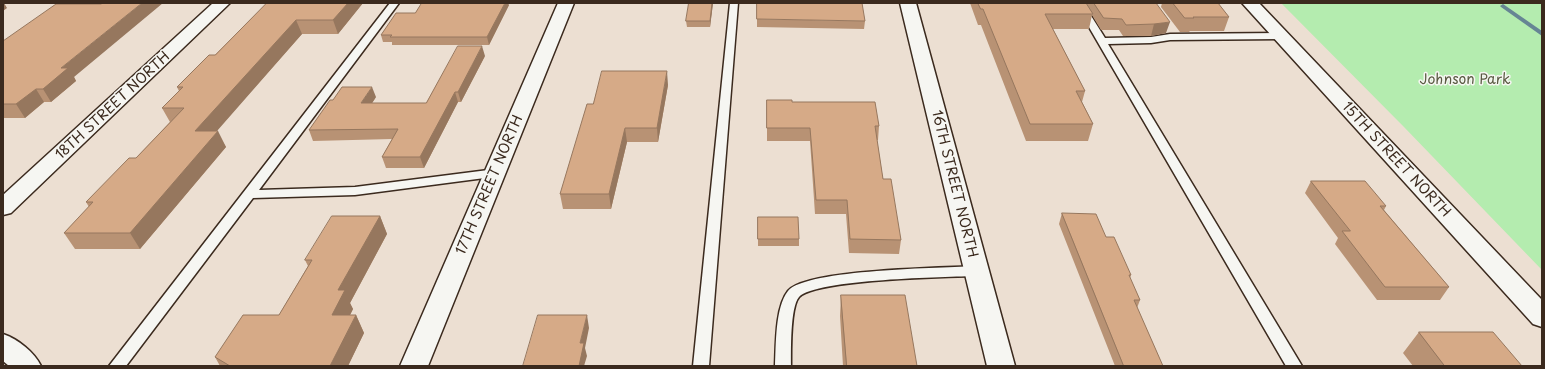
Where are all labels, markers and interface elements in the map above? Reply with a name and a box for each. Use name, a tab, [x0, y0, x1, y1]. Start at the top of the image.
street label: 18TH STREET NORTH	[52, 49, 174, 163]
park label: Johnson Park	[1419, 72, 1511, 88]
street label: 15TH STREET NORTH	[1338, 99, 1454, 221]
street label: 16TH STREET NORTH	[928, 109, 980, 259]
street label: 17TH STREET NORTH	[453, 113, 527, 257]

